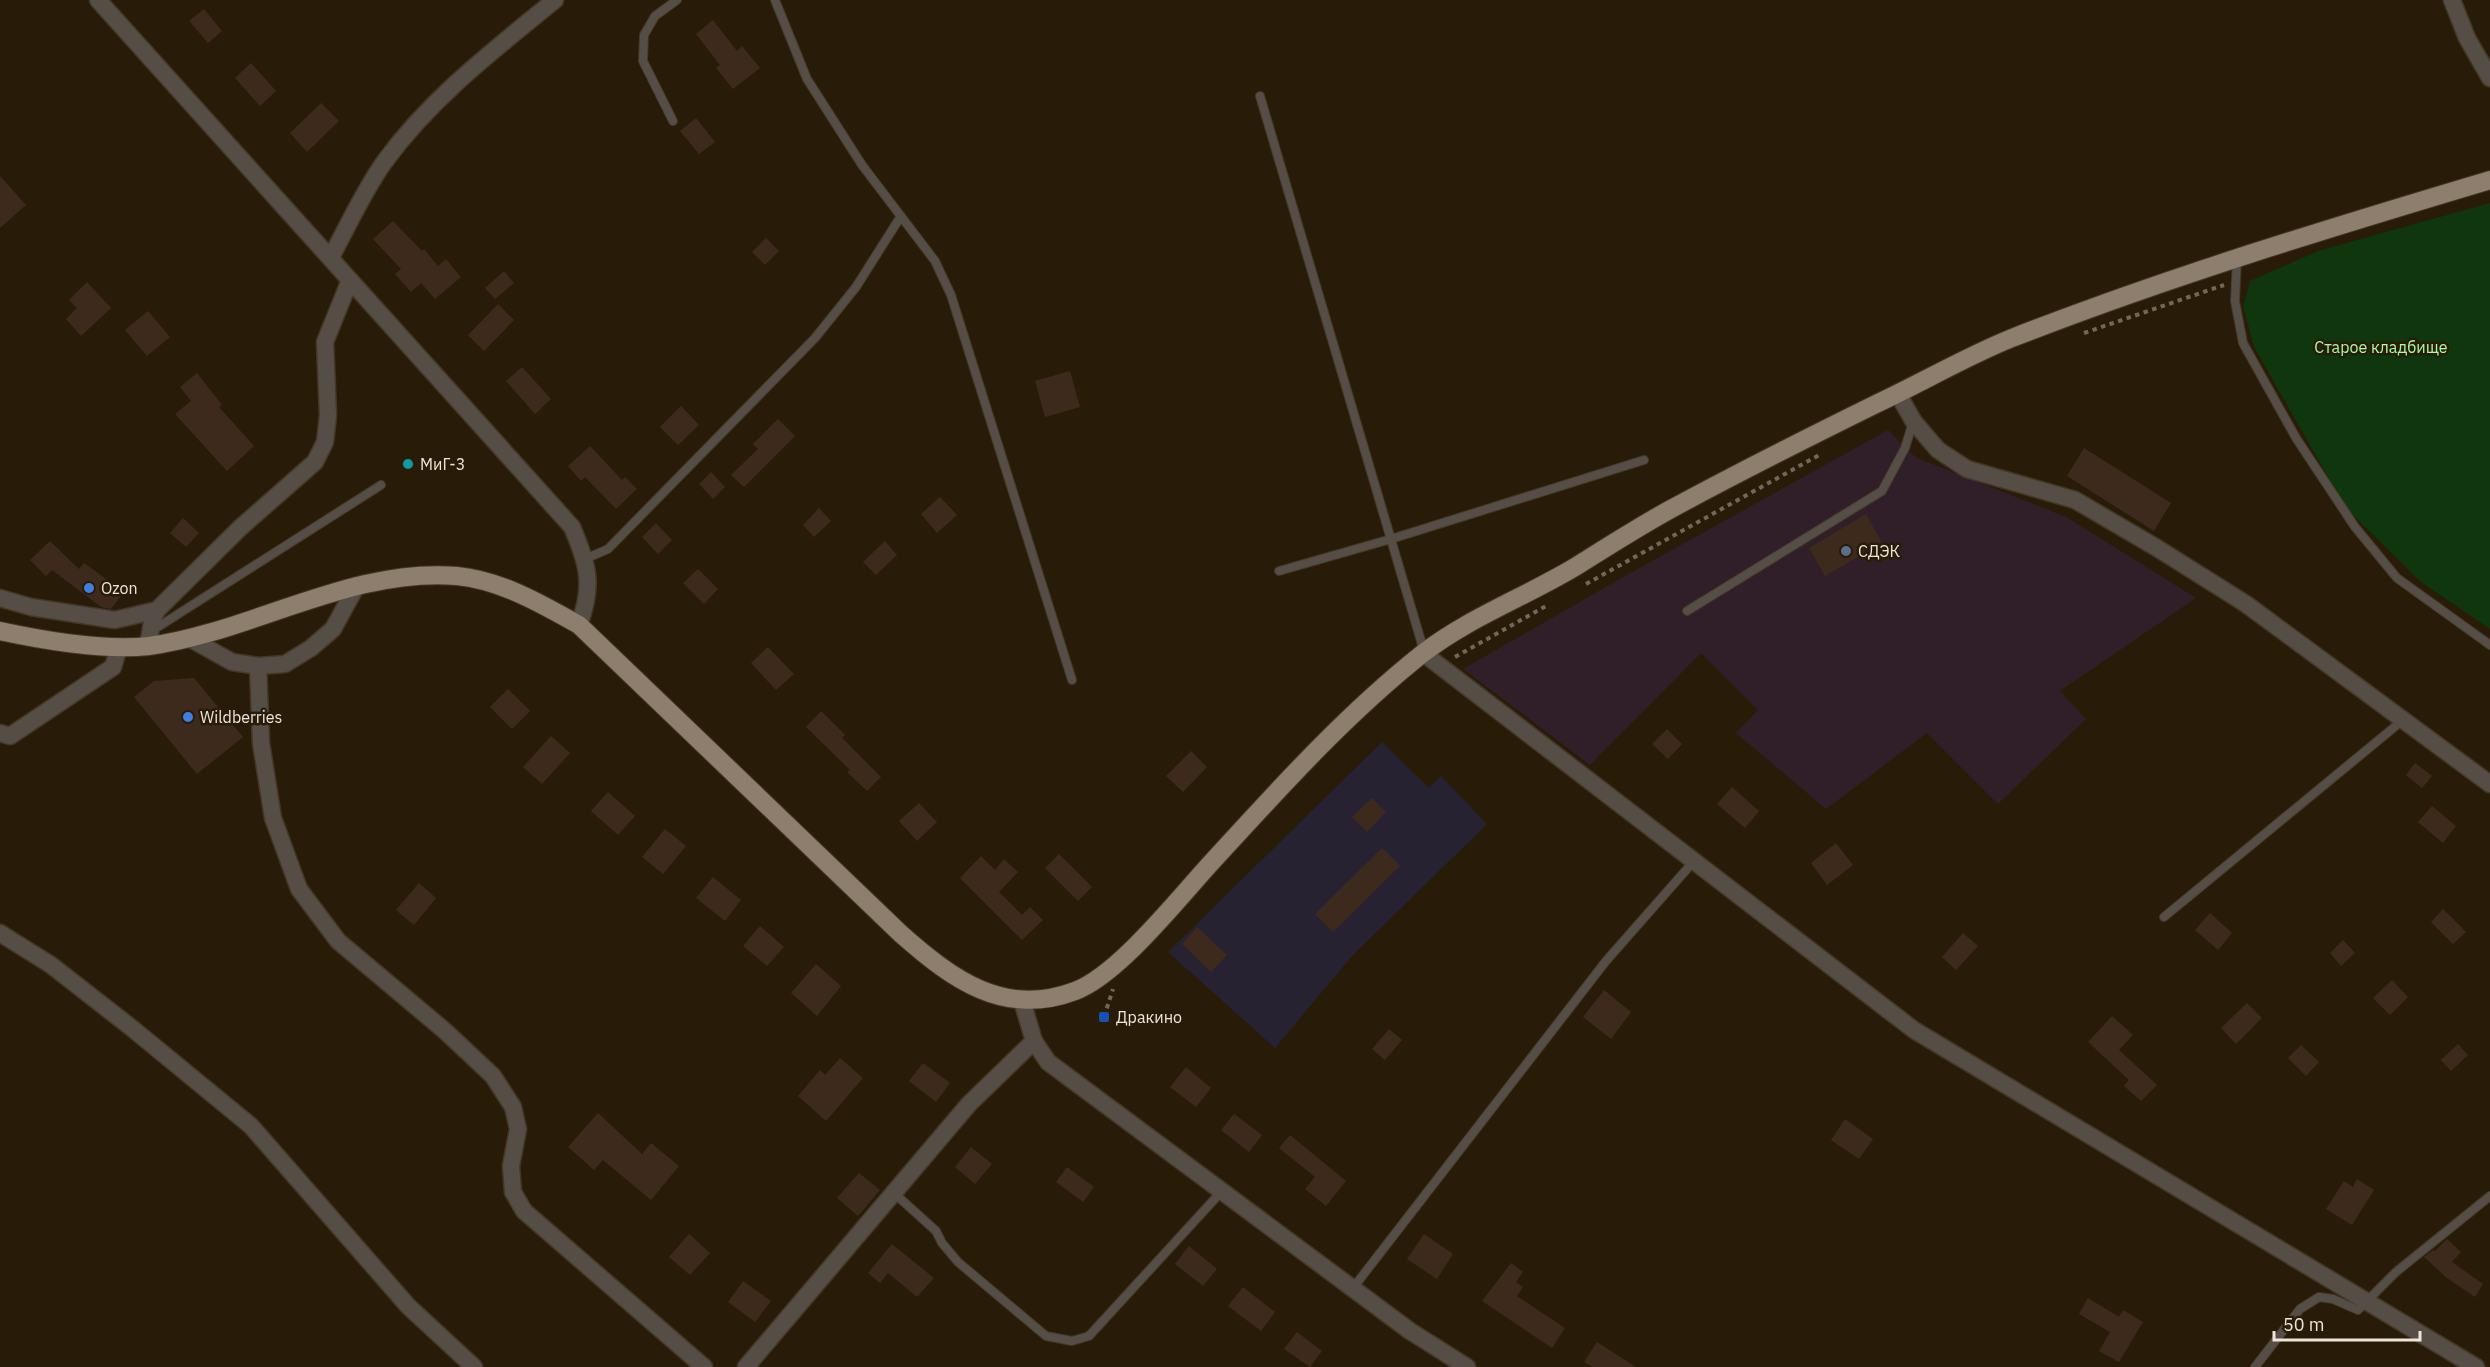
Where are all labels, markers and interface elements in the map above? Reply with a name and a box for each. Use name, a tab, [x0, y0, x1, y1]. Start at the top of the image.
park label: Старое кладбище	[2314, 337, 2448, 357]
place label: МиГ-3	[420, 454, 465, 474]
marker: МиГ-3	[401, 457, 415, 471]
place label: СДЭК	[1858, 541, 1900, 561]
marker: СДЭК	[1839, 544, 1853, 558]
place label: Ozon	[101, 578, 138, 598]
marker: Ozon	[82, 581, 96, 595]
place label: Wildberries	[200, 707, 282, 727]
marker: Wildberries	[181, 710, 195, 724]
place label: Дракино	[1116, 1007, 1182, 1027]
marker: Дракино	[1097, 1010, 1111, 1024]
scale bar	[2274, 1304, 2420, 1342]
text: 50 m	[2283, 1313, 2325, 1336]

